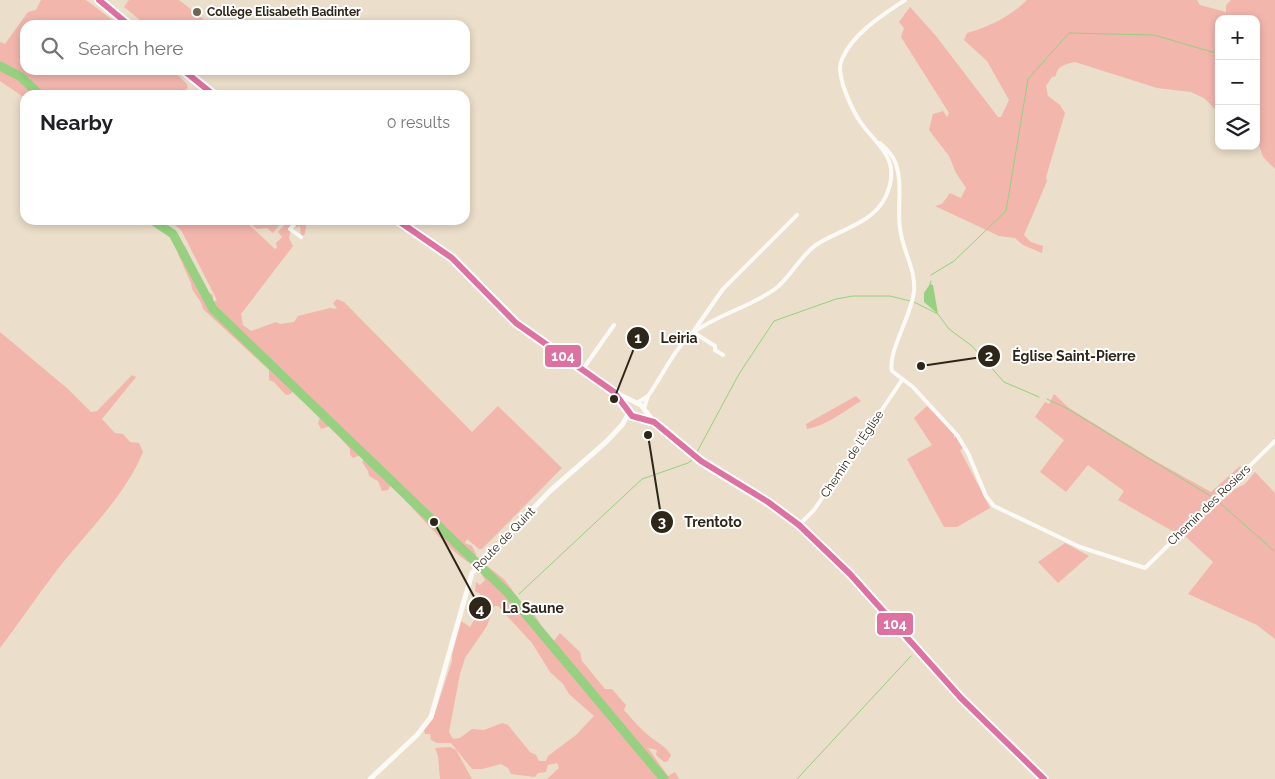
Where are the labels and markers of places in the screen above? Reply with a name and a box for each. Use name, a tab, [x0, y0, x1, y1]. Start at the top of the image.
place label: Collège Elisabeth Badinter	[207, 5, 361, 19]
marker: Collège Elisabeth Badinter	[191, 6, 203, 18]
callout: Leiria	[625, 323, 707, 352]
callout: Église Saint-Pierre	[977, 341, 1145, 370]
callout: Trentoto	[649, 507, 752, 536]
callout: La Saune	[467, 594, 574, 623]

